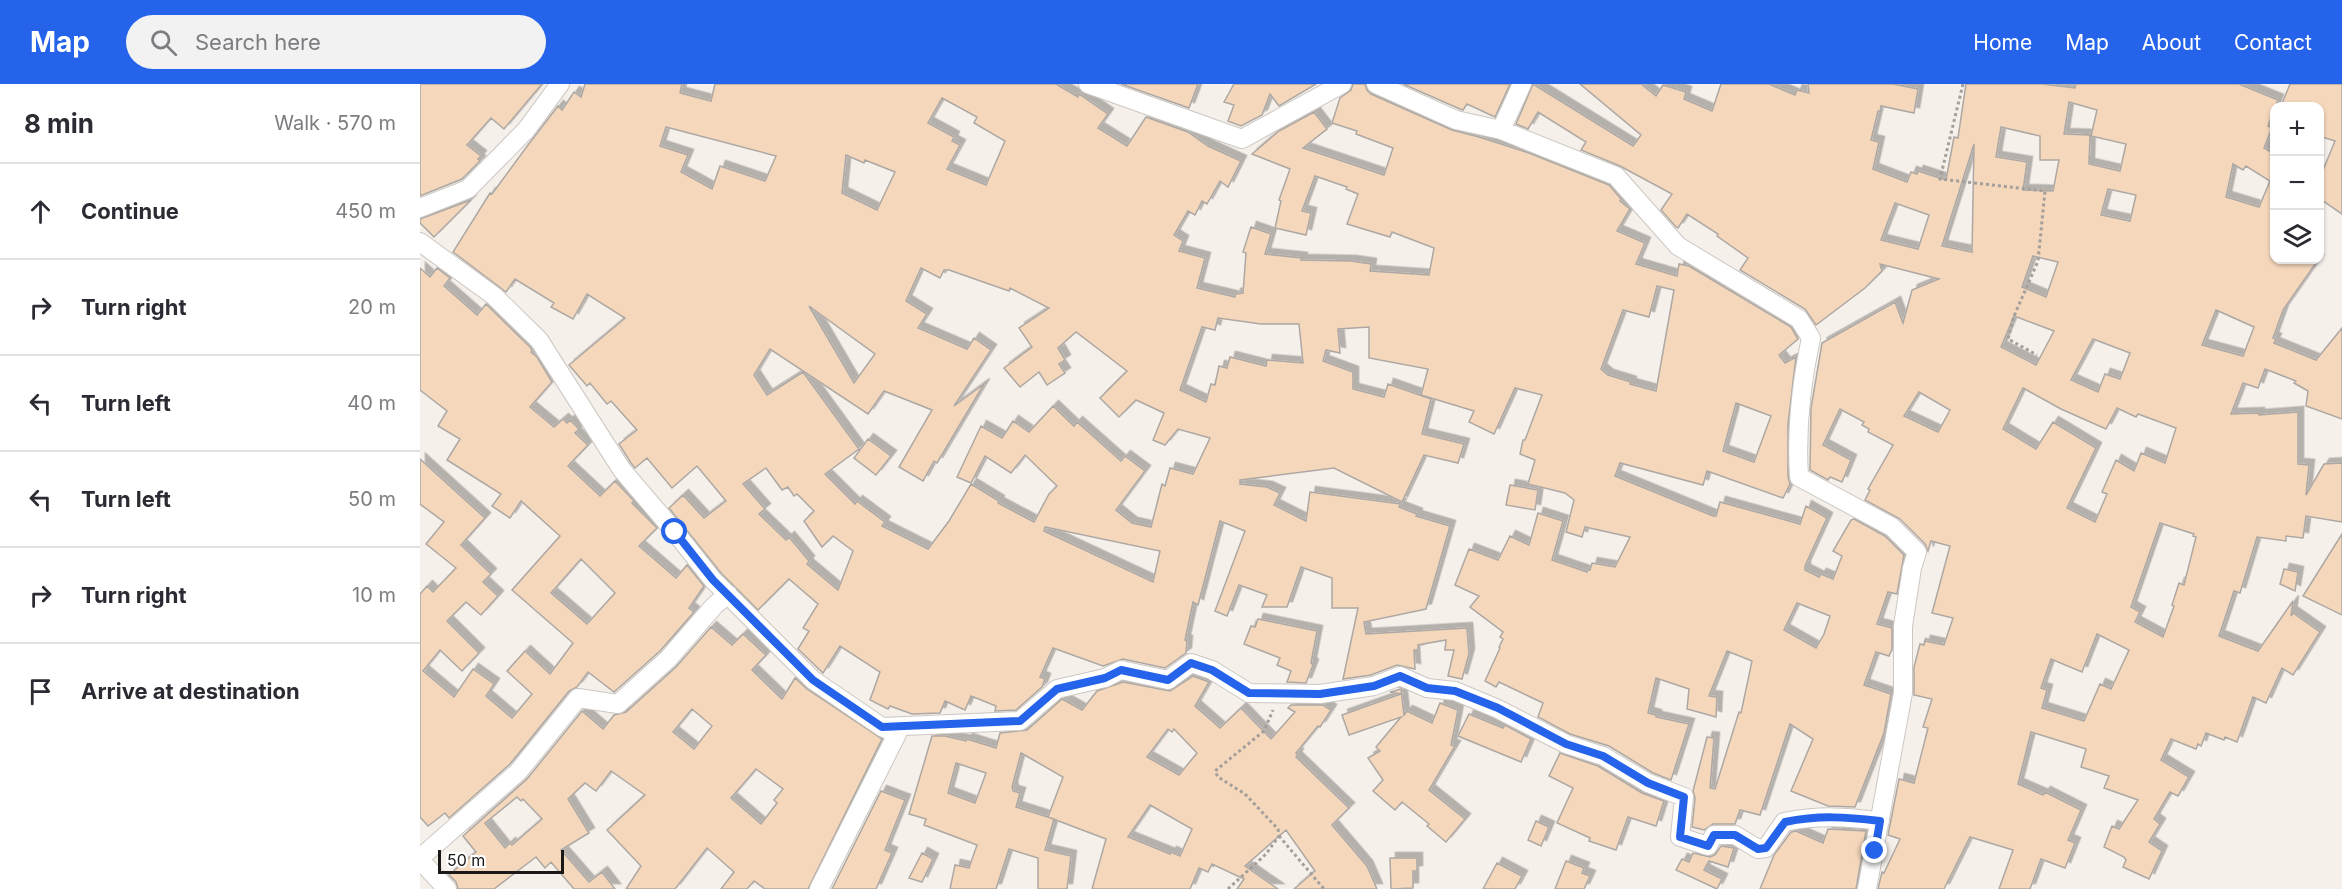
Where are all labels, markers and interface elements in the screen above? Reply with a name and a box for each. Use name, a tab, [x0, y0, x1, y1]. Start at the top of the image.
search box	[126, 15, 546, 69]
text: Map	[30, 25, 90, 59]
icon: search	[147, 26, 180, 59]
text: Search here	[195, 29, 321, 55]
text: Home	[1973, 30, 2032, 55]
text: Map	[2065, 30, 2109, 55]
text: About	[2142, 30, 2201, 55]
text: Contact	[2234, 30, 2312, 55]
map controls	[2270, 102, 2324, 264]
button: +	[2270, 102, 2324, 156]
text: 8 min	[24, 108, 94, 139]
text: Walk · 570 m	[274, 111, 396, 135]
button: −	[2270, 156, 2324, 210]
icon: ahead	[24, 195, 57, 228]
text: Continue	[81, 198, 179, 224]
text: 450 m	[335, 199, 396, 223]
button: layers	[2270, 210, 2324, 264]
icon: right	[24, 291, 57, 324]
text: Turn right	[81, 294, 187, 320]
text: 20 m	[348, 295, 396, 319]
icon: left	[24, 387, 57, 420]
text: Turn left	[81, 390, 171, 416]
text: 40 m	[347, 391, 396, 415]
icon: left	[24, 483, 57, 516]
text: Turn left	[81, 486, 171, 512]
text: 50 m	[348, 487, 396, 511]
route start	[661, 518, 687, 544]
icon: right	[24, 579, 57, 612]
text: Turn right	[81, 582, 187, 608]
text: 10 m	[352, 583, 396, 607]
icon: arrive	[24, 675, 57, 708]
text: Arrive at destination	[81, 678, 300, 704]
route end	[1861, 837, 1887, 863]
scale bar	[438, 847, 564, 874]
text: 50 m	[447, 850, 485, 870]

